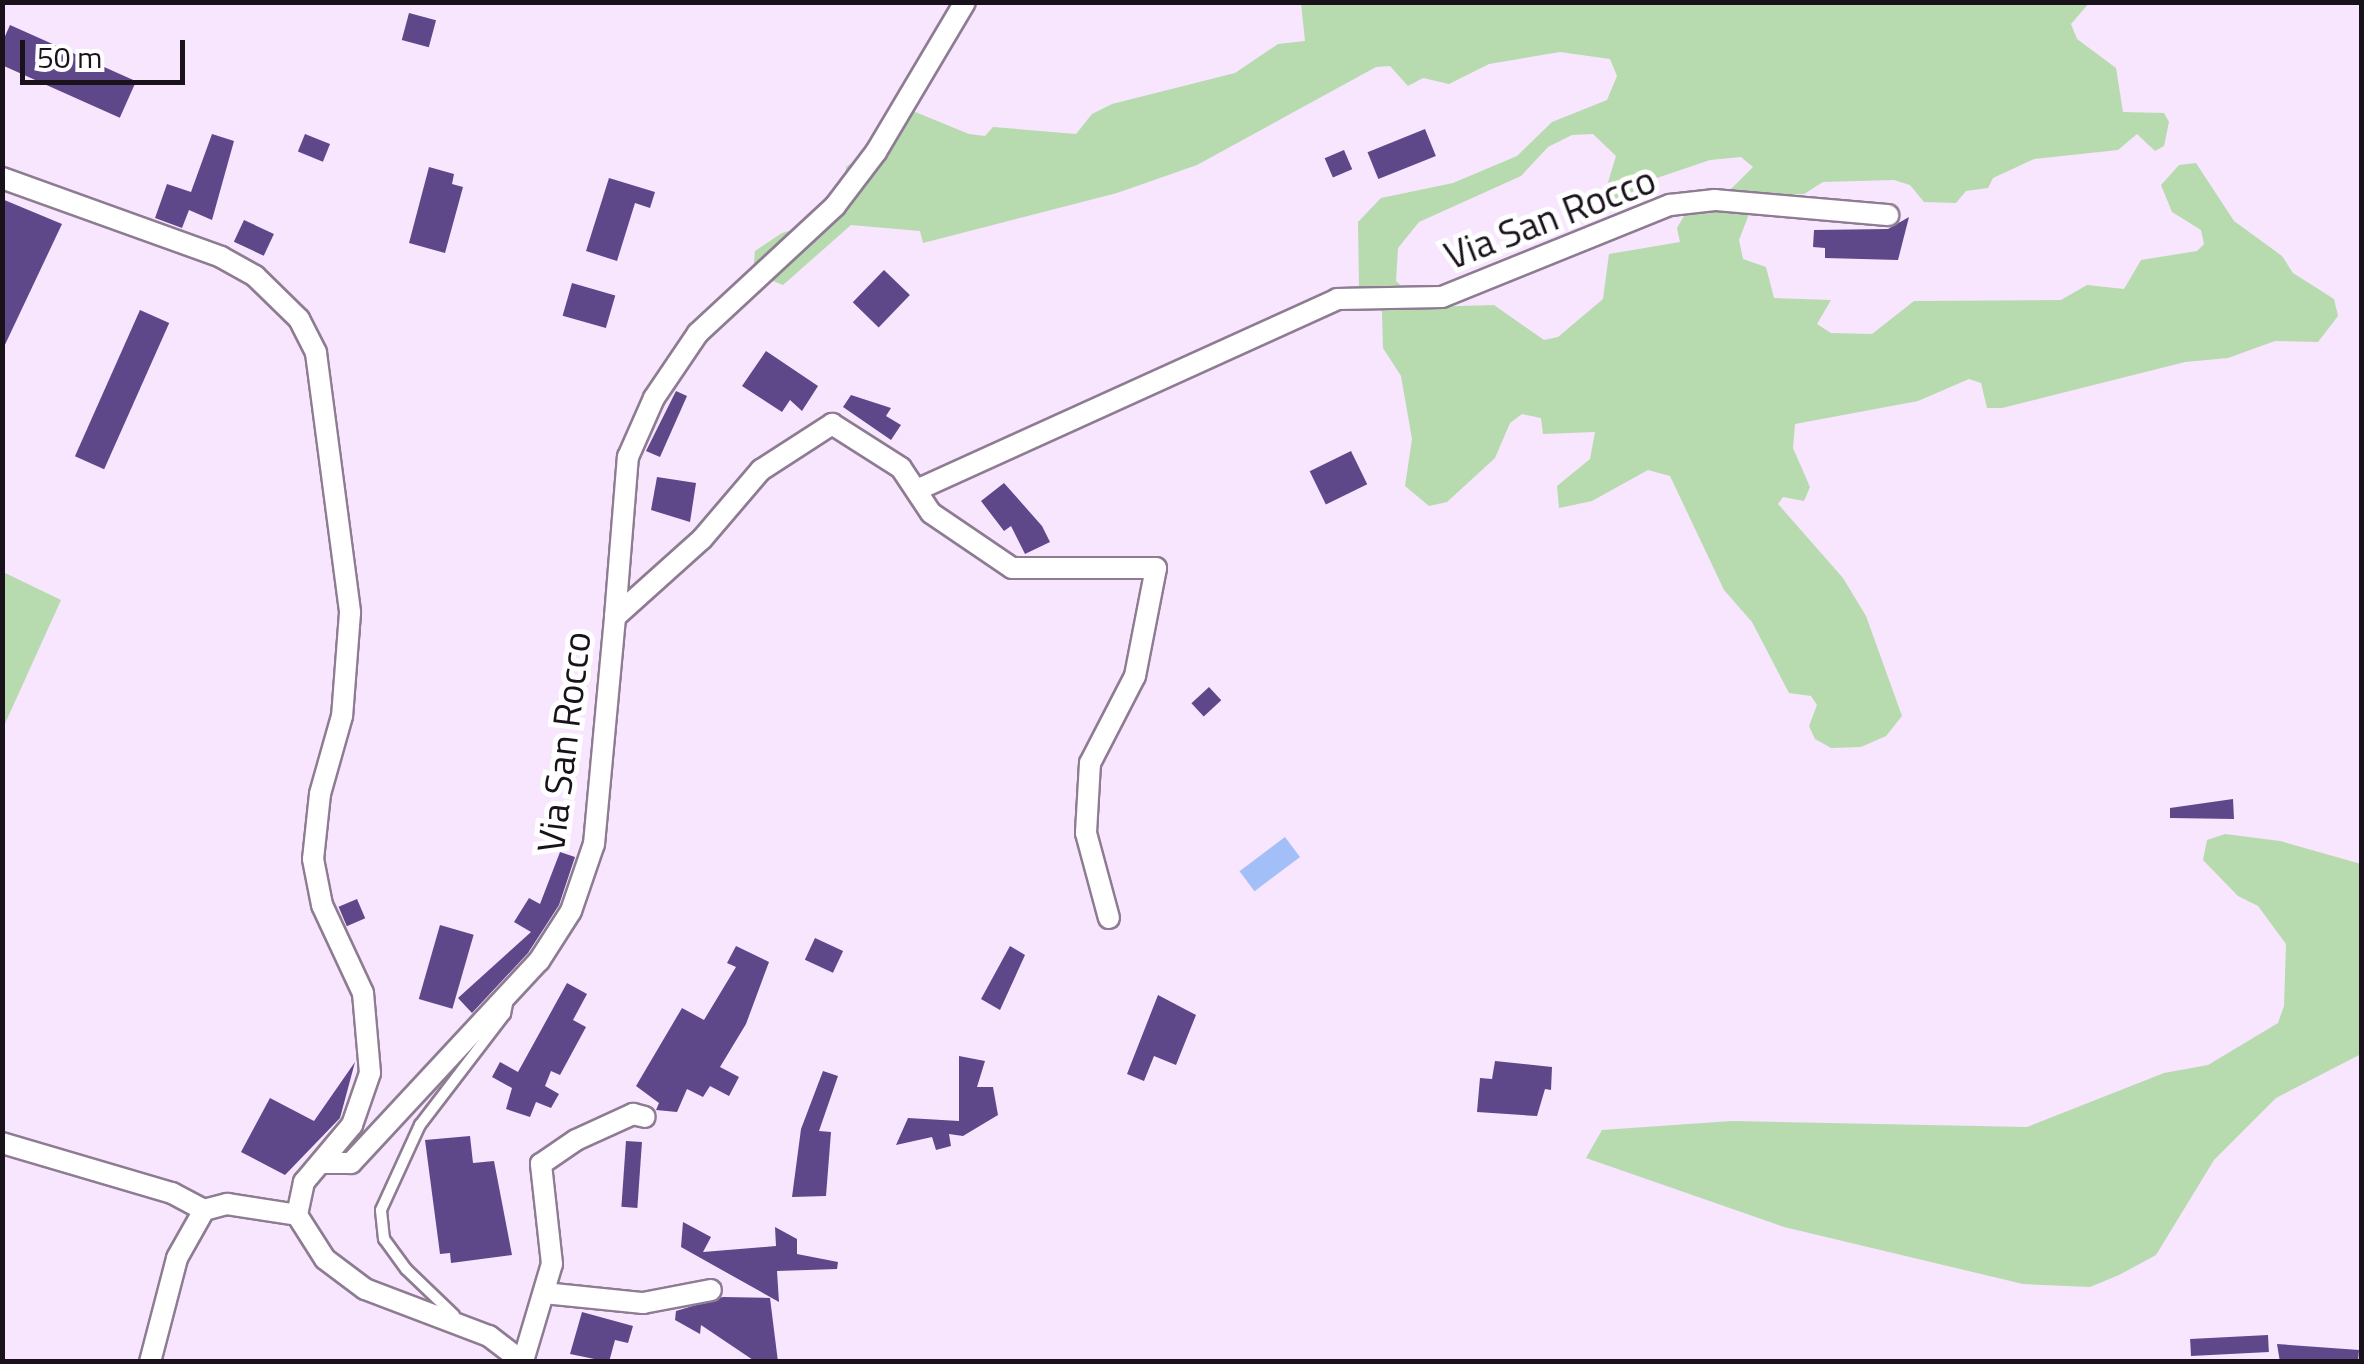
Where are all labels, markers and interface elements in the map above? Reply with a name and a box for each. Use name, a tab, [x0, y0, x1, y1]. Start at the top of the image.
scale bar	[25, 20, 190, 82]
text: 50 m	[37, 34, 102, 80]
street label: Via San Rocco	[1438, 157, 1662, 279]
street label: Via San Rocco	[528, 629, 600, 855]

